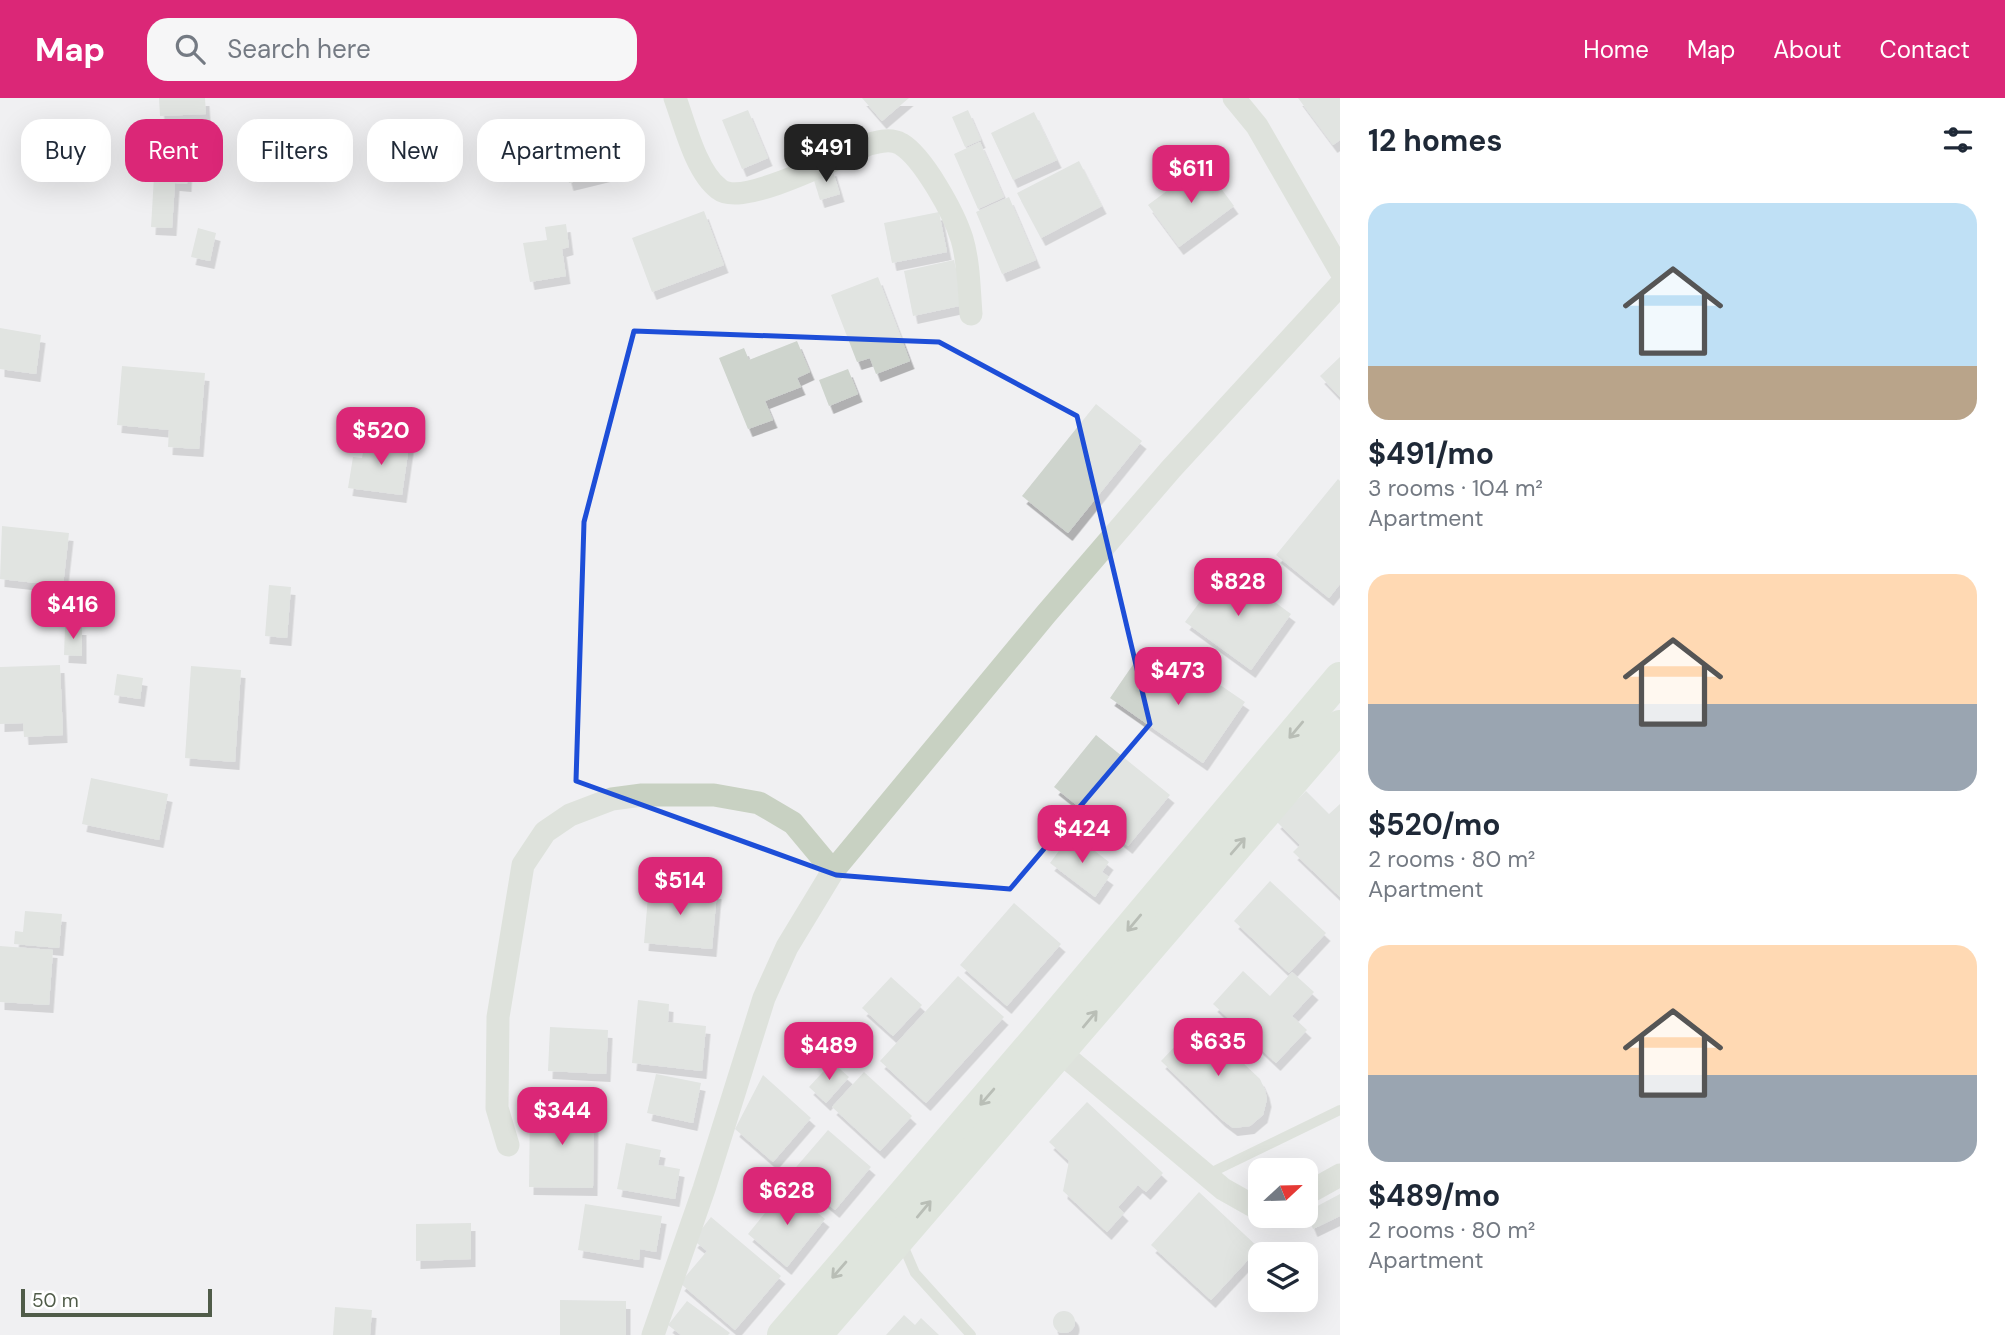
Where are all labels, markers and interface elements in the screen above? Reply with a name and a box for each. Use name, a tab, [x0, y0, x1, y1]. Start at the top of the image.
search box	[147, 18, 637, 81]
text: Map	[35, 28, 105, 71]
icon: search	[171, 30, 209, 68]
text: Search here	[227, 32, 371, 66]
text: Home	[1583, 34, 1649, 65]
text: Map	[1687, 34, 1735, 65]
text: About	[1773, 34, 1842, 65]
text: Contact	[1880, 34, 1970, 65]
chip: Buy	[21, 119, 111, 182]
chip: Rent	[125, 119, 223, 182]
chip: Filters	[237, 119, 353, 182]
chip: New	[367, 119, 463, 182]
chip: Apartment	[477, 119, 645, 182]
text: 12 homes	[1368, 121, 1502, 160]
icon: filters	[1939, 121, 1977, 159]
pin: $491	[785, 125, 867, 184]
text: $491	[800, 132, 852, 162]
pin: $611	[1150, 146, 1232, 205]
text: $611	[1168, 153, 1214, 183]
icon: home	[1610, 248, 1736, 374]
pin: $520	[340, 408, 422, 467]
text: $520	[352, 415, 410, 445]
text: $491/mo	[1368, 434, 1494, 473]
text: 3 rooms · 104 m²	[1368, 473, 1543, 503]
text: Apartment	[1368, 503, 1483, 533]
pin: $828	[1197, 559, 1279, 618]
text: $828	[1210, 566, 1266, 596]
pin: $416	[32, 582, 114, 641]
text: $416	[47, 589, 99, 619]
icon: home	[1610, 619, 1736, 745]
pin: $473	[1137, 648, 1219, 707]
text: $473	[1151, 655, 1205, 685]
one-way arrow	[1288, 721, 1304, 739]
text: $520/mo	[1368, 805, 1500, 844]
pin: $424	[1041, 806, 1123, 865]
text: $424	[1054, 813, 1110, 843]
one-way arrow	[1230, 837, 1246, 855]
text: 2 rooms · 80 m²	[1368, 844, 1535, 874]
pin: $514	[639, 858, 721, 917]
text: $514	[654, 865, 706, 895]
text: Apartment	[1368, 874, 1483, 904]
one-way arrow	[1126, 914, 1142, 932]
icon: home	[1610, 990, 1736, 1116]
one-way arrow	[1082, 1010, 1098, 1028]
pin: $635	[1177, 1018, 1259, 1078]
pin: $489	[788, 1023, 870, 1082]
text: $635	[1190, 1026, 1246, 1056]
text: $489	[800, 1030, 858, 1060]
pin: $344	[521, 1088, 603, 1147]
one-way arrow	[979, 1088, 995, 1106]
text: $344	[533, 1095, 591, 1125]
north arrow	[1248, 1158, 1318, 1228]
map controls	[1248, 1158, 1318, 1312]
pin: $628	[746, 1168, 828, 1227]
text: $628	[759, 1175, 815, 1205]
text: $489/mo	[1368, 1176, 1500, 1215]
one-way arrow	[917, 1200, 932, 1218]
text: 2 rooms · 80 m²	[1368, 1215, 1535, 1245]
button: layers	[1248, 1242, 1318, 1312]
text: Apartment	[1368, 1245, 1483, 1275]
one-way arrow	[831, 1261, 847, 1279]
scale bar	[21, 1286, 212, 1318]
text: 50 m	[32, 1288, 79, 1313]

